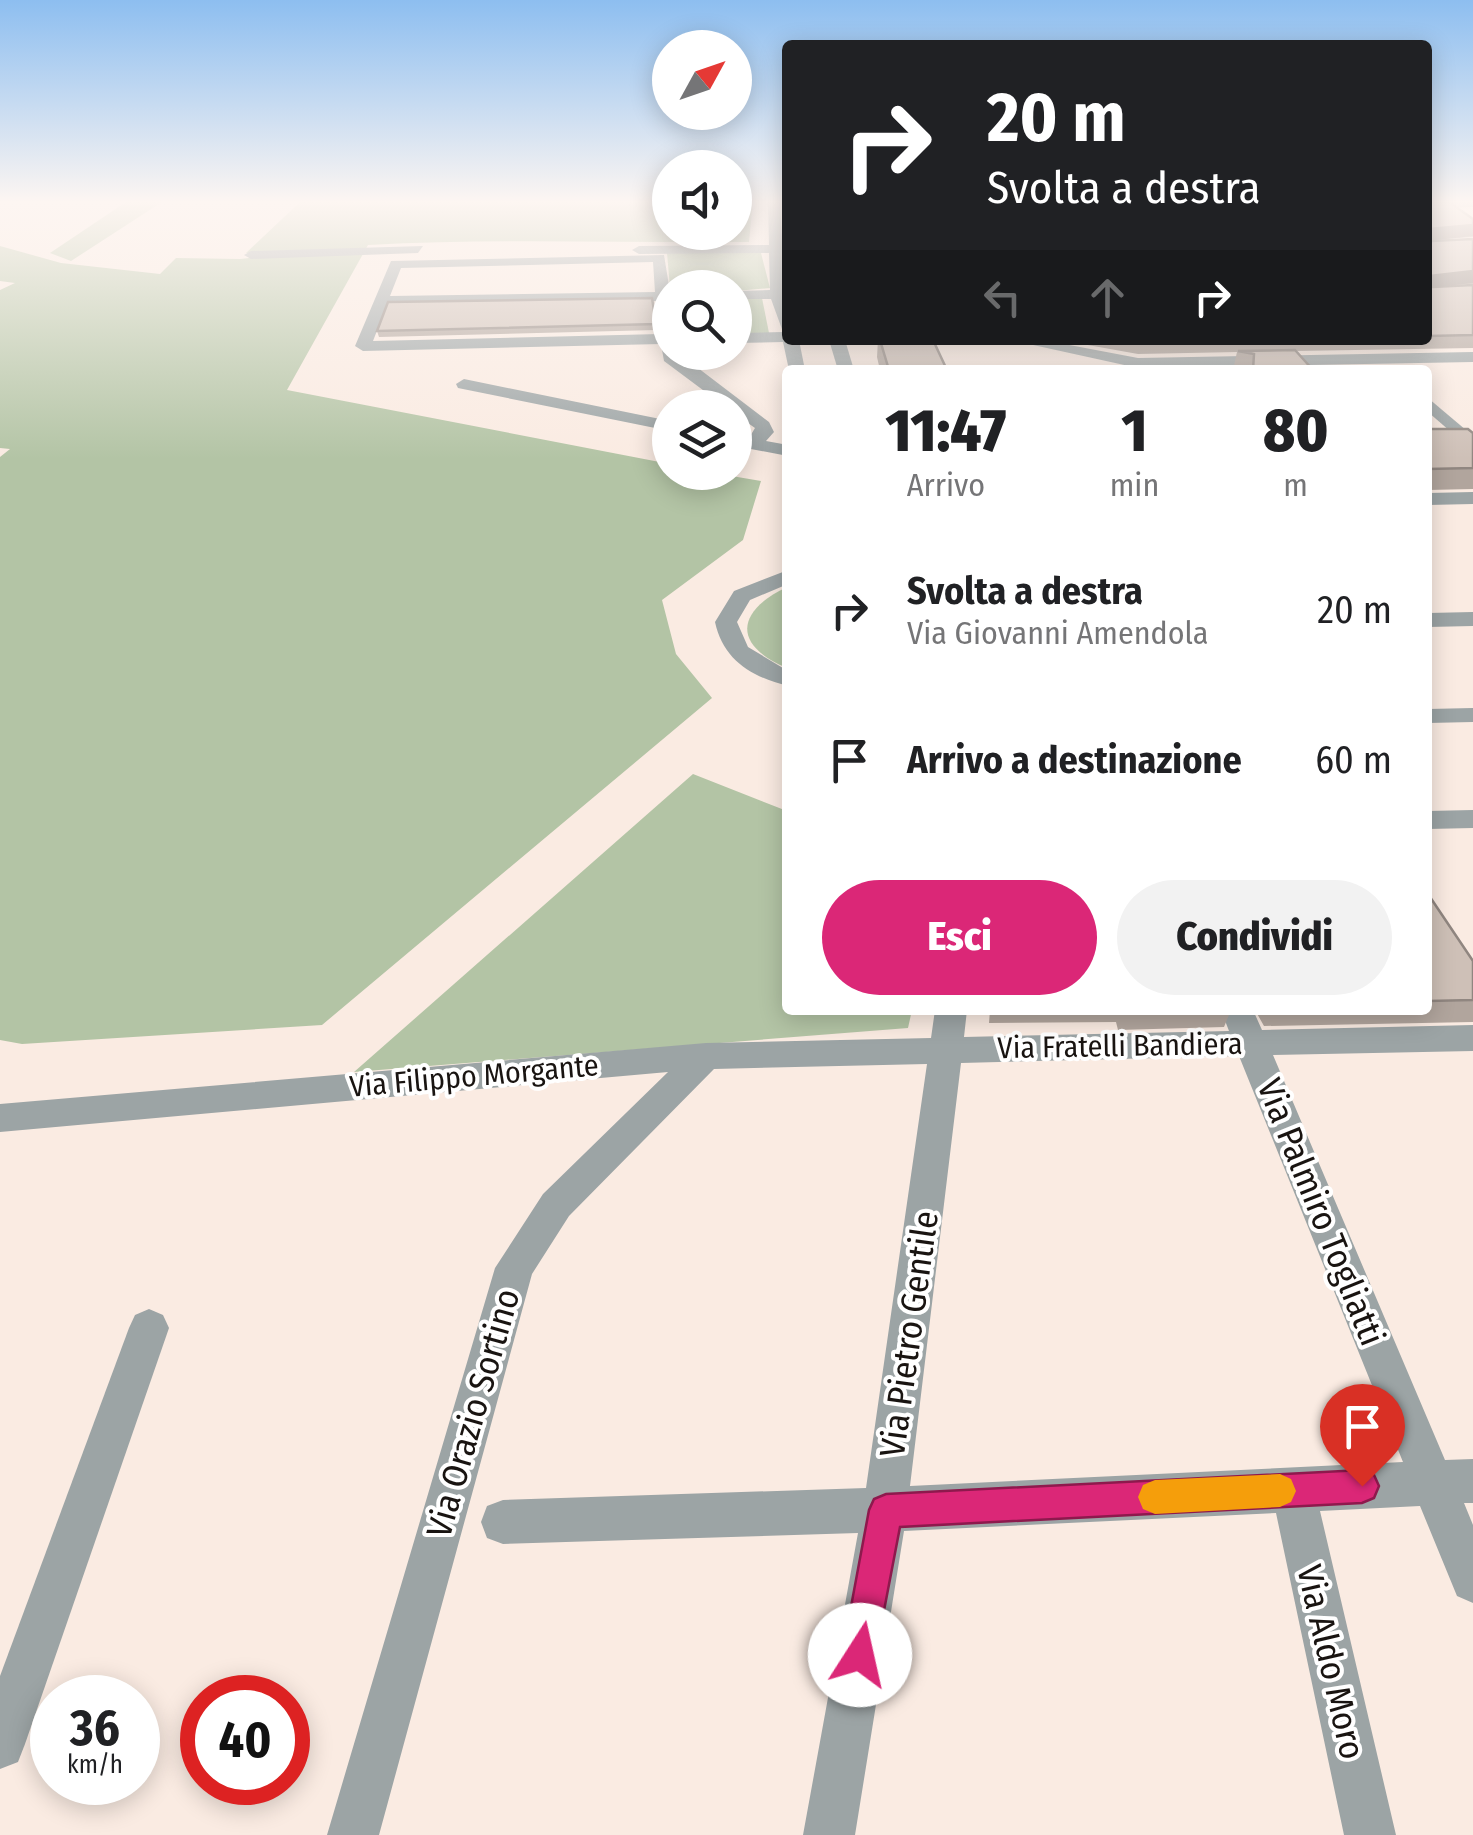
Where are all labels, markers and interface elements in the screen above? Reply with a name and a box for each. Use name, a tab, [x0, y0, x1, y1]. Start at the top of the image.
north arrow	[652, 30, 752, 130]
map controls	[652, 30, 752, 490]
text: 20 m	[987, 76, 1126, 160]
icon: right	[822, 80, 952, 210]
button: sound	[652, 150, 752, 250]
text: Svolta a destra	[987, 161, 1261, 215]
button: search	[652, 270, 752, 370]
icon: left	[975, 270, 1030, 325]
icon: ahead	[1080, 270, 1135, 325]
icon: right	[1185, 270, 1240, 325]
button: layers	[652, 390, 752, 490]
text: 11:47	[886, 395, 1006, 467]
text: 1	[1122, 395, 1148, 467]
text: 80	[1263, 395, 1328, 467]
text: Arrivo	[907, 466, 985, 504]
text: min	[1110, 466, 1159, 504]
text: m	[1283, 466, 1308, 504]
text: Svolta a destra	[907, 568, 1143, 614]
icon: right	[822, 583, 877, 638]
text: 20 m	[1317, 587, 1392, 633]
text: Via Giovanni Amendola	[907, 614, 1209, 652]
icon: arrive	[822, 733, 877, 788]
text: Arrivo a destinazione	[907, 737, 1242, 783]
text: 60 m	[1315, 737, 1392, 783]
button: Esci	[822, 880, 1097, 995]
button: Condividi	[1117, 880, 1392, 995]
street label: Via Fratelli Bandiera	[997, 1026, 1243, 1066]
street label: Via Filippo Morgante	[348, 1047, 600, 1105]
street label: Via Palmiro Togliatti	[1248, 1072, 1394, 1352]
street label: Via Pietro Gentile	[871, 1208, 947, 1460]
street label: Via Orazio Sortino	[417, 1284, 529, 1542]
pin	[1320, 1384, 1405, 1487]
icon: arrive	[1335, 1399, 1390, 1454]
street label: Via Aldo Moro	[1288, 1561, 1374, 1763]
position arrow	[808, 1603, 912, 1707]
speed limit sign: 40	[180, 1675, 310, 1805]
text: 36	[70, 1698, 120, 1758]
text: km/h	[67, 1750, 123, 1780]

